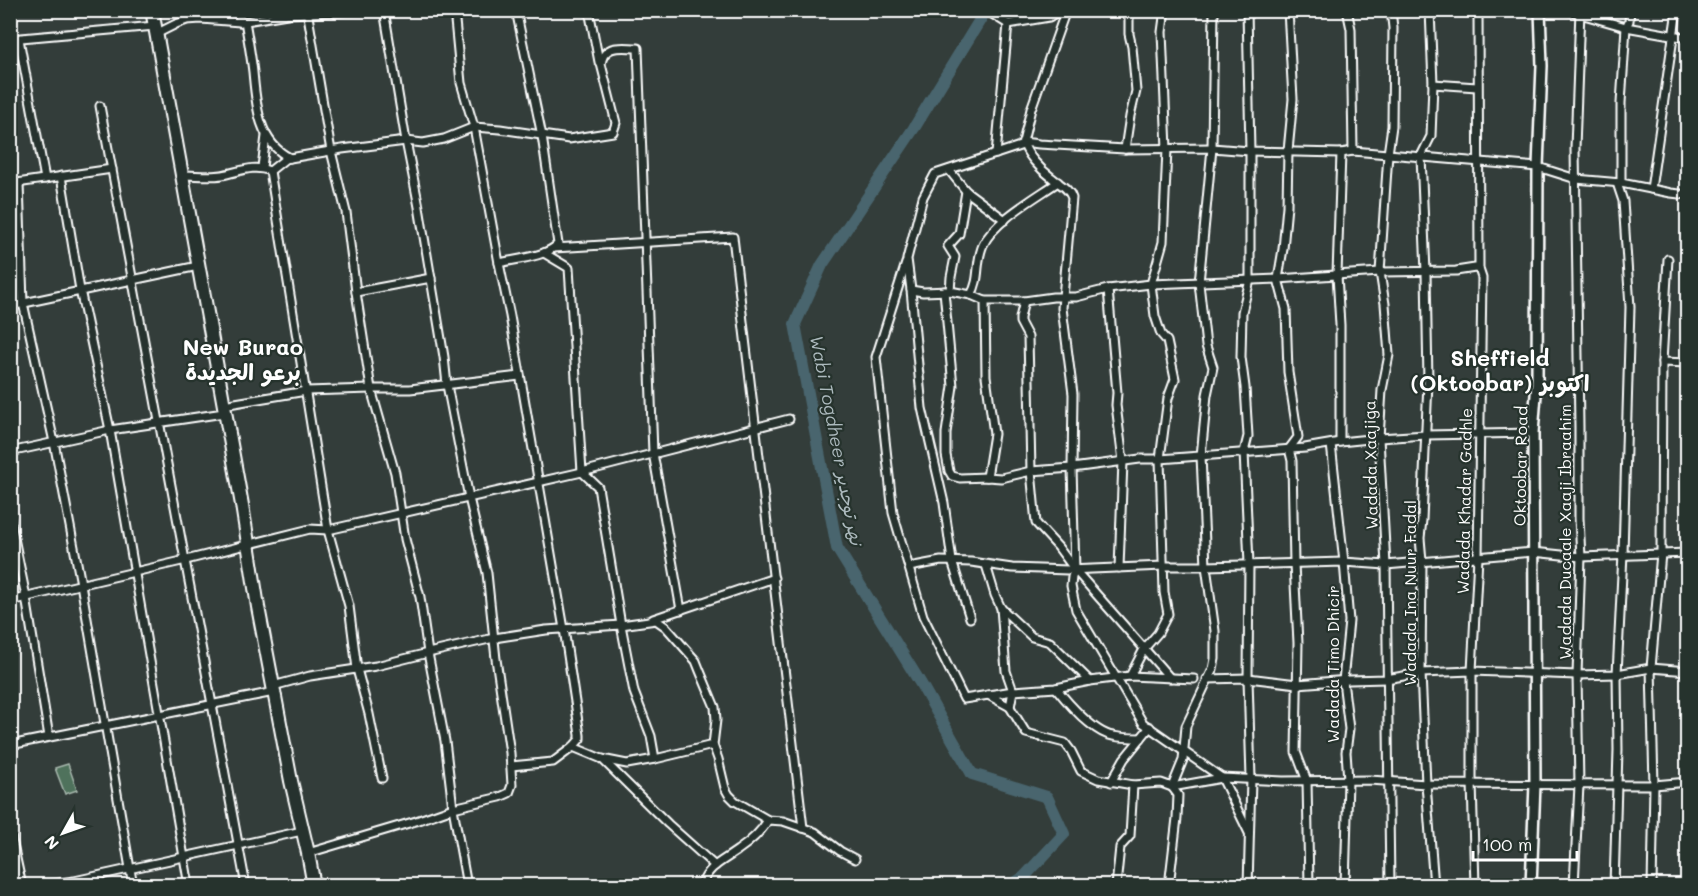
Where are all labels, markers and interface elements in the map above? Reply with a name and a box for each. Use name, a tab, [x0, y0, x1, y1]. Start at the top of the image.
district label: New Burao برعو الجديدة	[183, 332, 303, 387]
water label: Wabi Togdheer نهر توجدير	[805, 333, 870, 549]
district label: Sheffield (Oktoobar) اكتوبر	[1411, 343, 1589, 398]
street label: Wadada Xaajiga	[1358, 400, 1382, 530]
street label: Wadada Ducaale Xaaji Ibraahim	[1554, 404, 1575, 660]
street label: Oktoobar Road	[1508, 406, 1532, 526]
street label: Wadada Khadar Gadhle	[1452, 408, 1476, 594]
street label: Wadada Ina Nuur Fadal	[1399, 500, 1420, 686]
street label: Wadada Timo Dhicir	[1322, 585, 1343, 743]
north arrow	[33, 803, 93, 863]
scale bar	[1473, 824, 1576, 862]
text: N	[39, 832, 63, 854]
text: 100 m	[1482, 832, 1532, 856]

